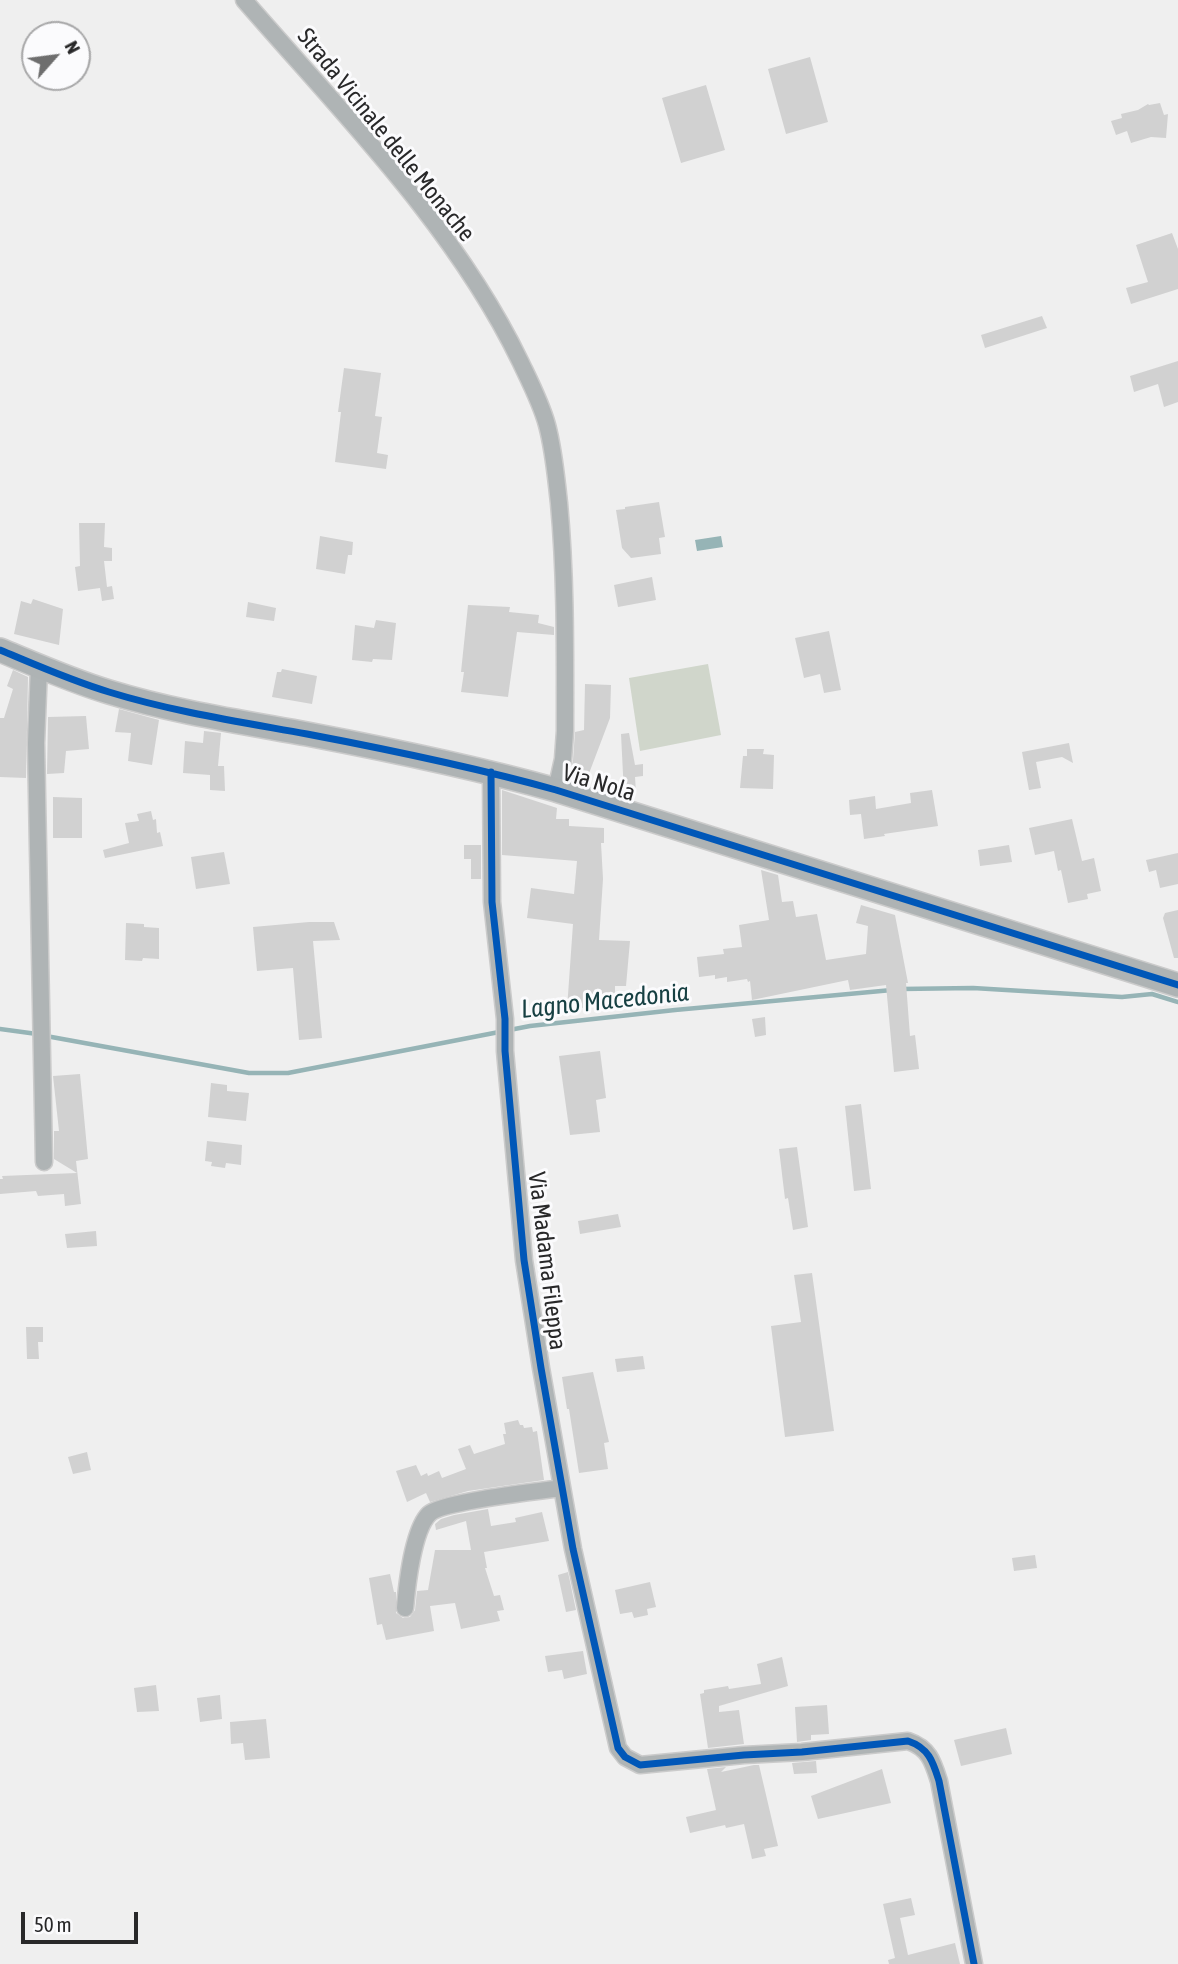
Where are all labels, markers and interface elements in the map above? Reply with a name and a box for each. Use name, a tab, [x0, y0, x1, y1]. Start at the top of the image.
north arrow	[21, 21, 91, 91]
street label: Strada Vicinale delle Monache	[291, 23, 481, 247]
text: N	[60, 37, 85, 57]
street label: Via Nola	[559, 758, 639, 808]
water label: Lagno Macedonia	[520, 977, 690, 1025]
street label: Via Madama Fileppa	[522, 1170, 572, 1352]
scale bar	[24, 1898, 142, 1942]
text: 50 m	[34, 1912, 72, 1936]

